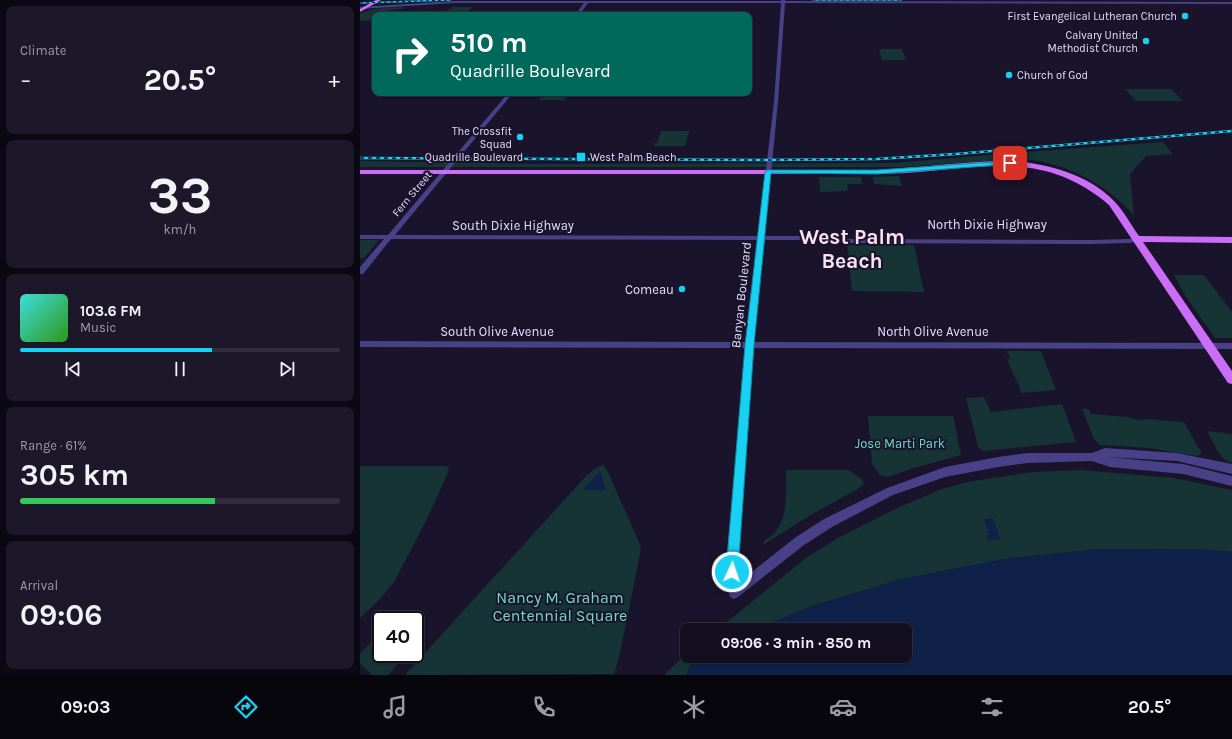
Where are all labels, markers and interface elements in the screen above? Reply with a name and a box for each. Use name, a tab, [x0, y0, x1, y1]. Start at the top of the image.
place label: First Evangelical Lutheran Church	[1008, 10, 1177, 23]
marker: First Evangelical Lutheran Church	[1180, 11, 1190, 21]
text: 510 m	[450, 26, 528, 59]
icon: right	[384, 28, 436, 80]
place label: Calvary United Methodist Church	[1048, 29, 1138, 55]
marker: Calvary United Methodist Church	[1141, 36, 1151, 46]
text: Climate	[20, 43, 66, 58]
text: Quadrille Boulevard	[450, 60, 611, 82]
text: 20.5°	[144, 62, 216, 98]
text: −	[20, 67, 32, 93]
text: +	[328, 67, 340, 93]
place label: Church of God	[1017, 69, 1088, 82]
marker: Church of God	[1004, 70, 1014, 80]
place label: The Crossfit Squad	[452, 125, 512, 151]
marker: The Crossfit Squad	[515, 132, 525, 142]
pin	[993, 146, 1027, 180]
street label: Quadrille Boulevard	[425, 151, 523, 164]
marker: West Palm Beach	[575, 151, 587, 163]
place label: West Palm Beach	[590, 151, 677, 164]
icon: arrive	[999, 152, 1021, 174]
text: 33	[148, 165, 212, 226]
street label: Fern Street	[389, 169, 435, 219]
street label: North Dixie Highway	[927, 217, 1047, 232]
street label: South Dixie Highway	[452, 218, 574, 233]
text: km/h	[164, 222, 196, 237]
district label: West Palm Beach	[799, 225, 905, 273]
street label: Banyan Boulevard	[728, 241, 754, 349]
place label: Comeau	[625, 282, 674, 297]
marker: Comeau	[677, 284, 687, 294]
text: 103.6 FM	[80, 302, 142, 320]
text: Music	[80, 320, 116, 335]
street label: South Olive Avenue	[440, 324, 554, 339]
street label: North Olive Avenue	[877, 324, 989, 339]
icon: previous	[62, 358, 84, 380]
icon: pause	[169, 358, 191, 380]
icon: next	[276, 358, 298, 380]
park label: Jose Marti Park	[855, 436, 945, 451]
text: Range · 61%	[20, 438, 87, 453]
text: 305 km	[20, 457, 129, 493]
position arrow	[711, 551, 753, 593]
text: Arrival	[20, 578, 58, 593]
park label: Nancy M. Graham Centennial Square	[493, 588, 627, 625]
text: 09:06	[20, 597, 103, 633]
speed limit sign: 40	[372, 611, 424, 663]
text: 09:06 · 3 min · 850 m	[721, 634, 871, 652]
icon: directions	[232, 693, 260, 721]
icon: music	[381, 693, 409, 721]
icon: phone	[530, 693, 558, 721]
icon: climate	[680, 693, 708, 721]
icon: car	[829, 693, 857, 721]
icon: filters	[978, 693, 1006, 721]
text: 09:03	[61, 696, 110, 718]
text: 20.5°	[1128, 696, 1171, 718]

